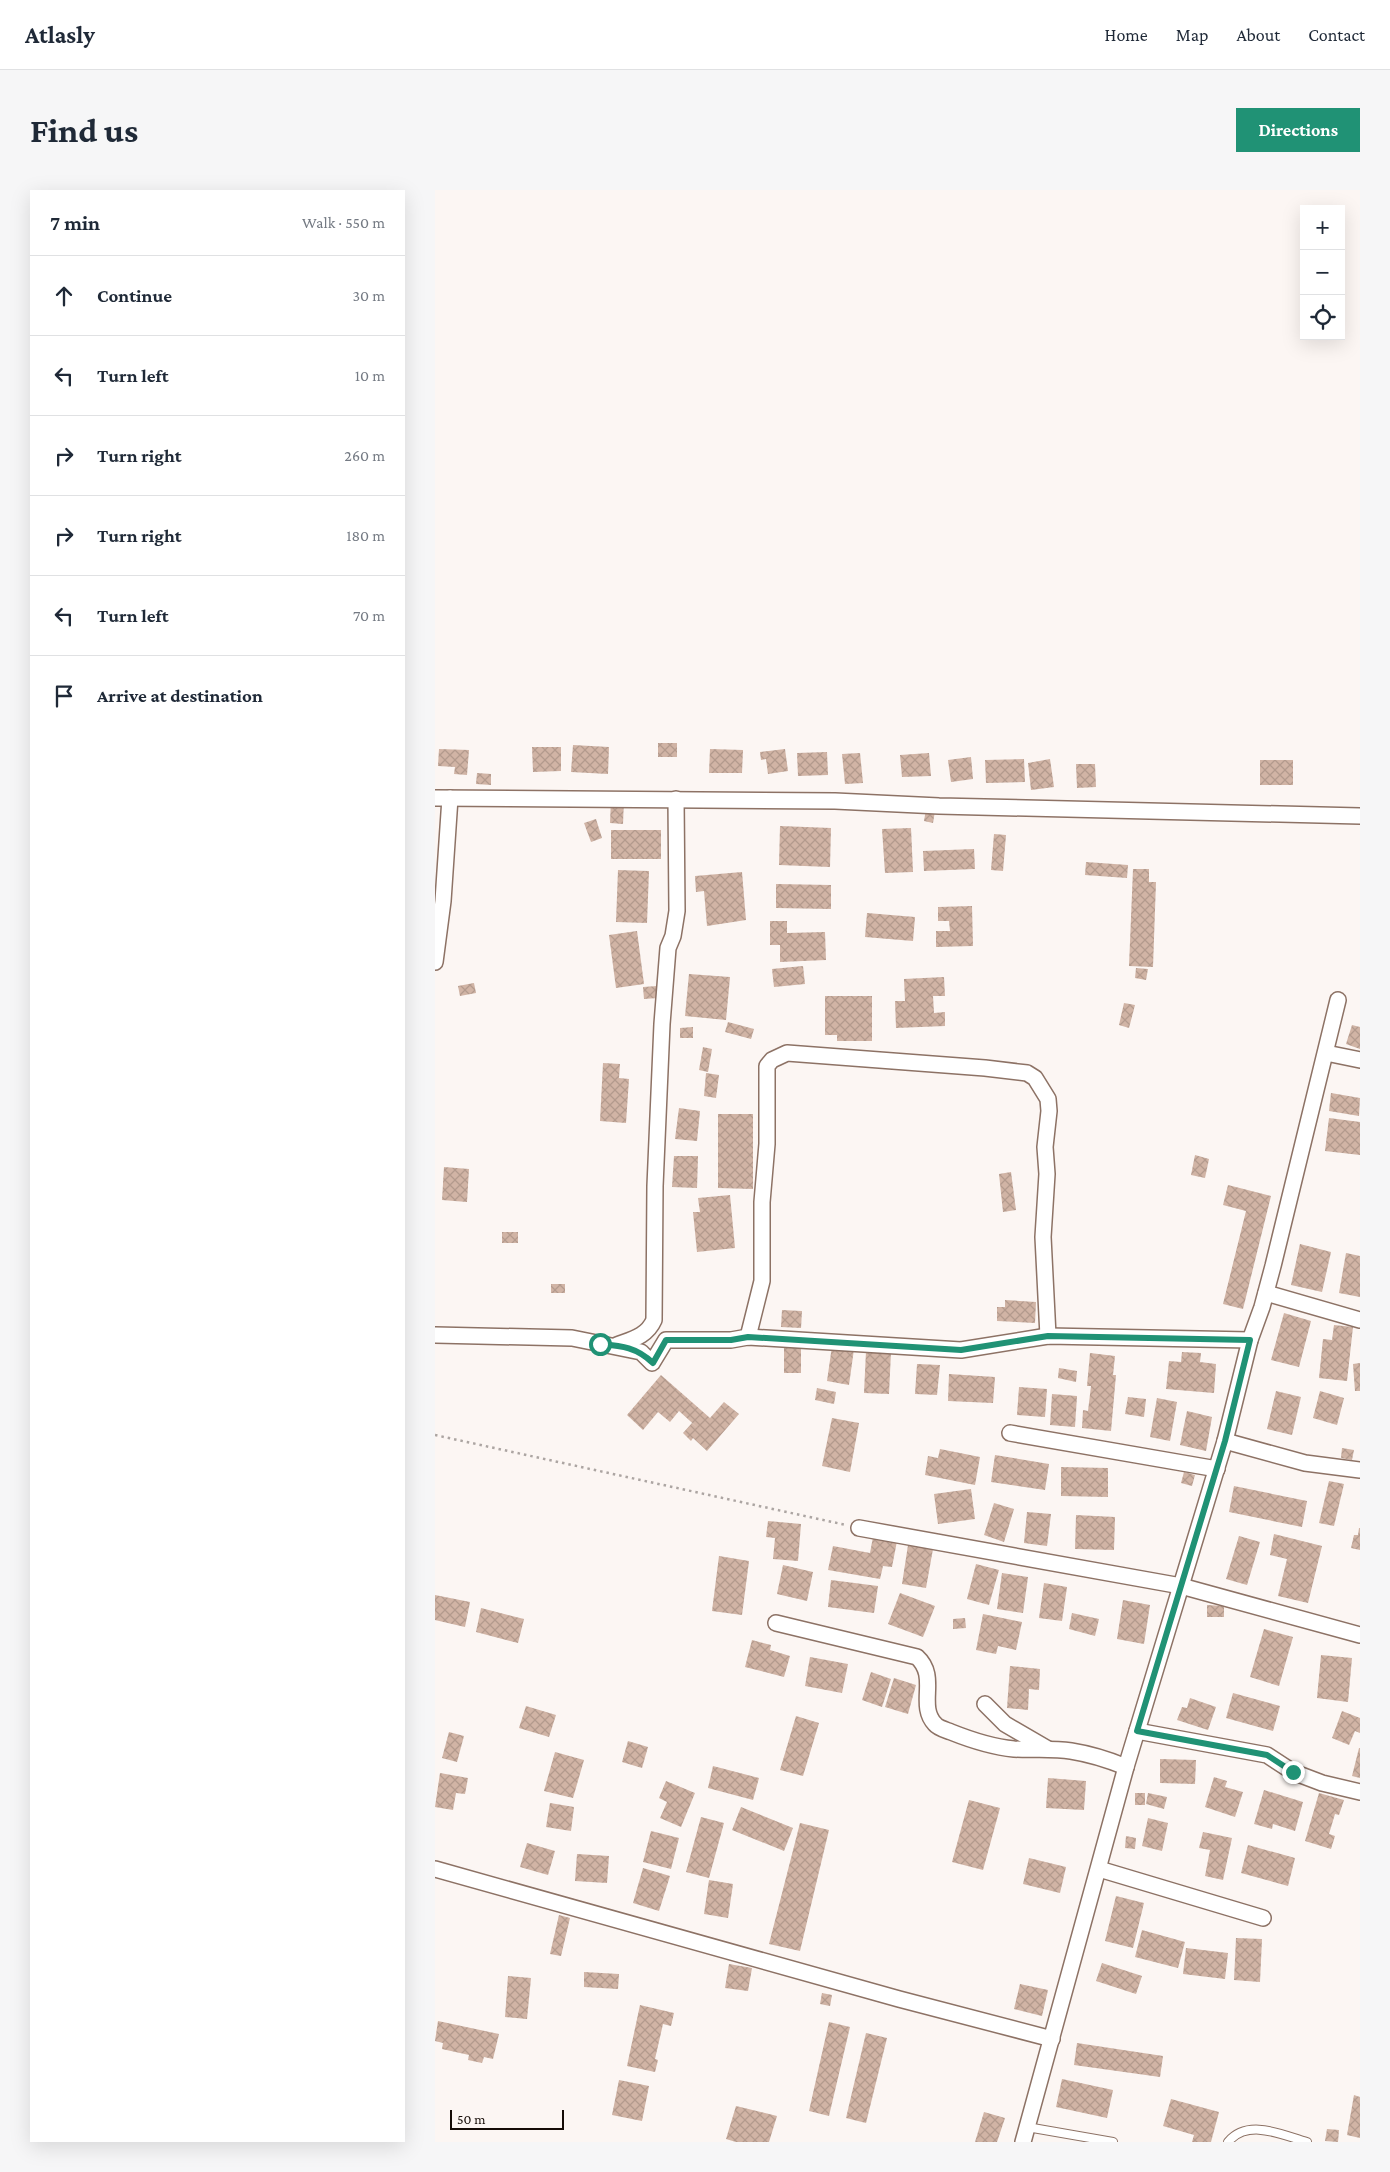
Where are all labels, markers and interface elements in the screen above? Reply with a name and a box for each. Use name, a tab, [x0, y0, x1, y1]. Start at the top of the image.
text: Atlasly	[25, 21, 95, 48]
text: Home	[1105, 25, 1148, 45]
text: Map	[1176, 25, 1208, 45]
text: About	[1236, 25, 1280, 45]
text: Contact	[1308, 25, 1365, 45]
button: Directions	[1236, 108, 1360, 152]
text: Find us	[30, 111, 138, 150]
map controls	[1300, 205, 1345, 340]
button: +	[1300, 205, 1345, 250]
text: 7 min	[50, 211, 100, 235]
text: Walk · 550 m	[302, 214, 385, 231]
button: −	[1300, 250, 1345, 295]
icon: ahead	[50, 282, 78, 310]
text: Continue	[97, 285, 172, 306]
text: 30 m	[353, 287, 385, 304]
button: locate	[1300, 295, 1345, 340]
icon: left	[50, 362, 78, 390]
text: Turn left	[97, 365, 169, 386]
text: 10 m	[355, 367, 385, 384]
icon: right	[50, 442, 78, 470]
text: Turn right	[97, 445, 182, 466]
text: 260 m	[344, 447, 385, 464]
icon: right	[50, 522, 78, 550]
text: Turn right	[97, 525, 182, 546]
text: 180 m	[346, 527, 385, 544]
icon: left	[50, 602, 78, 630]
text: Turn left	[97, 605, 169, 626]
text: 70 m	[353, 607, 385, 624]
icon: arrive	[50, 682, 78, 710]
text: Arrive at destination	[97, 685, 263, 706]
route start	[589, 1333, 612, 1356]
route end	[1282, 1761, 1305, 1784]
scale bar	[450, 2107, 564, 2130]
text: 50 m	[457, 2111, 485, 2127]

